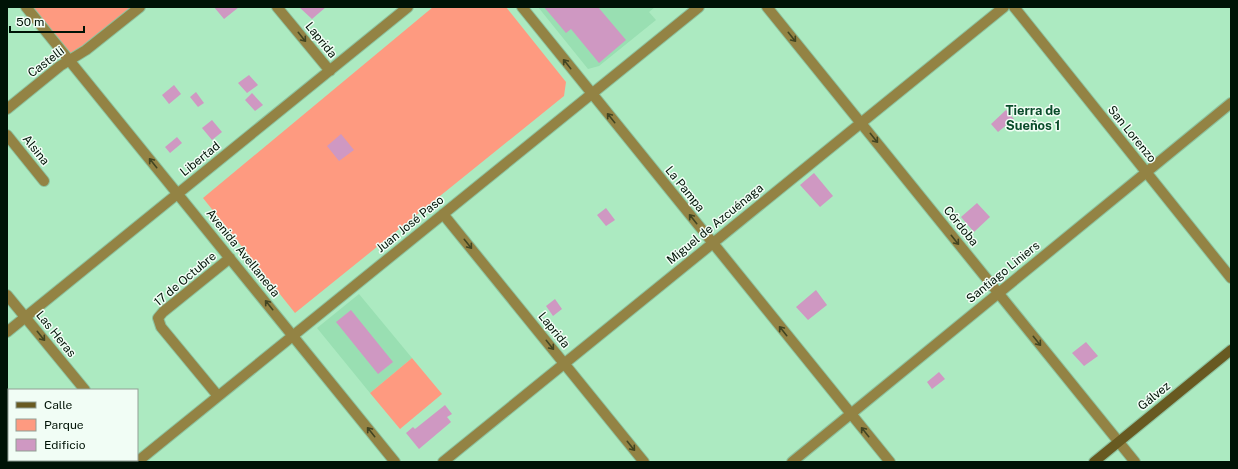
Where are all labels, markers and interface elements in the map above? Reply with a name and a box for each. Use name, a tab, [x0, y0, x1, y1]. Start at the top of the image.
scale bar	[10, 8, 84, 34]
text: 50 m	[16, 15, 44, 29]
street label: Laprida	[302, 19, 340, 61]
one-way arrow	[298, 32, 306, 43]
one-way arrow	[787, 32, 796, 43]
street label: Castelli	[25, 44, 67, 80]
one-way arrow	[563, 58, 571, 69]
district label: Tierra de Sueños 1	[1005, 103, 1061, 133]
street label: San Lorenzo	[1105, 103, 1159, 165]
one-way arrow	[606, 113, 615, 123]
street label: Alsina	[20, 132, 52, 168]
one-way arrow	[869, 133, 878, 144]
street label: Libertad	[177, 139, 223, 179]
one-way arrow	[149, 158, 158, 169]
street label: La Pampa	[662, 163, 708, 215]
street label: Miguel de Azcuénaga	[664, 181, 766, 267]
street label: Juan José Paso	[374, 193, 447, 255]
street label: Córdoba	[941, 203, 981, 249]
street label: Avenida Avellaneda	[203, 206, 283, 300]
one-way arrow	[688, 213, 697, 224]
one-way arrow	[951, 234, 960, 245]
street label: Santiago Liniers	[964, 238, 1042, 306]
one-way arrow	[463, 239, 472, 250]
street label: 17 de Octubre	[151, 249, 219, 309]
one-way arrow	[264, 300, 273, 311]
street label: Las Heras	[33, 308, 79, 360]
street label: Laprida	[535, 309, 573, 351]
one-way arrow	[779, 325, 788, 336]
one-way arrow	[36, 330, 45, 341]
one-way arrow	[1032, 335, 1041, 346]
one-way arrow	[545, 340, 554, 351]
street label: Gálvez	[1135, 379, 1173, 413]
legend	[8, 389, 138, 461]
text: Calle	[44, 398, 73, 412]
text: Parque	[44, 418, 84, 432]
one-way arrow	[366, 426, 375, 437]
one-way arrow	[861, 426, 869, 437]
text: Edificio	[44, 438, 86, 452]
one-way arrow	[627, 441, 636, 452]

